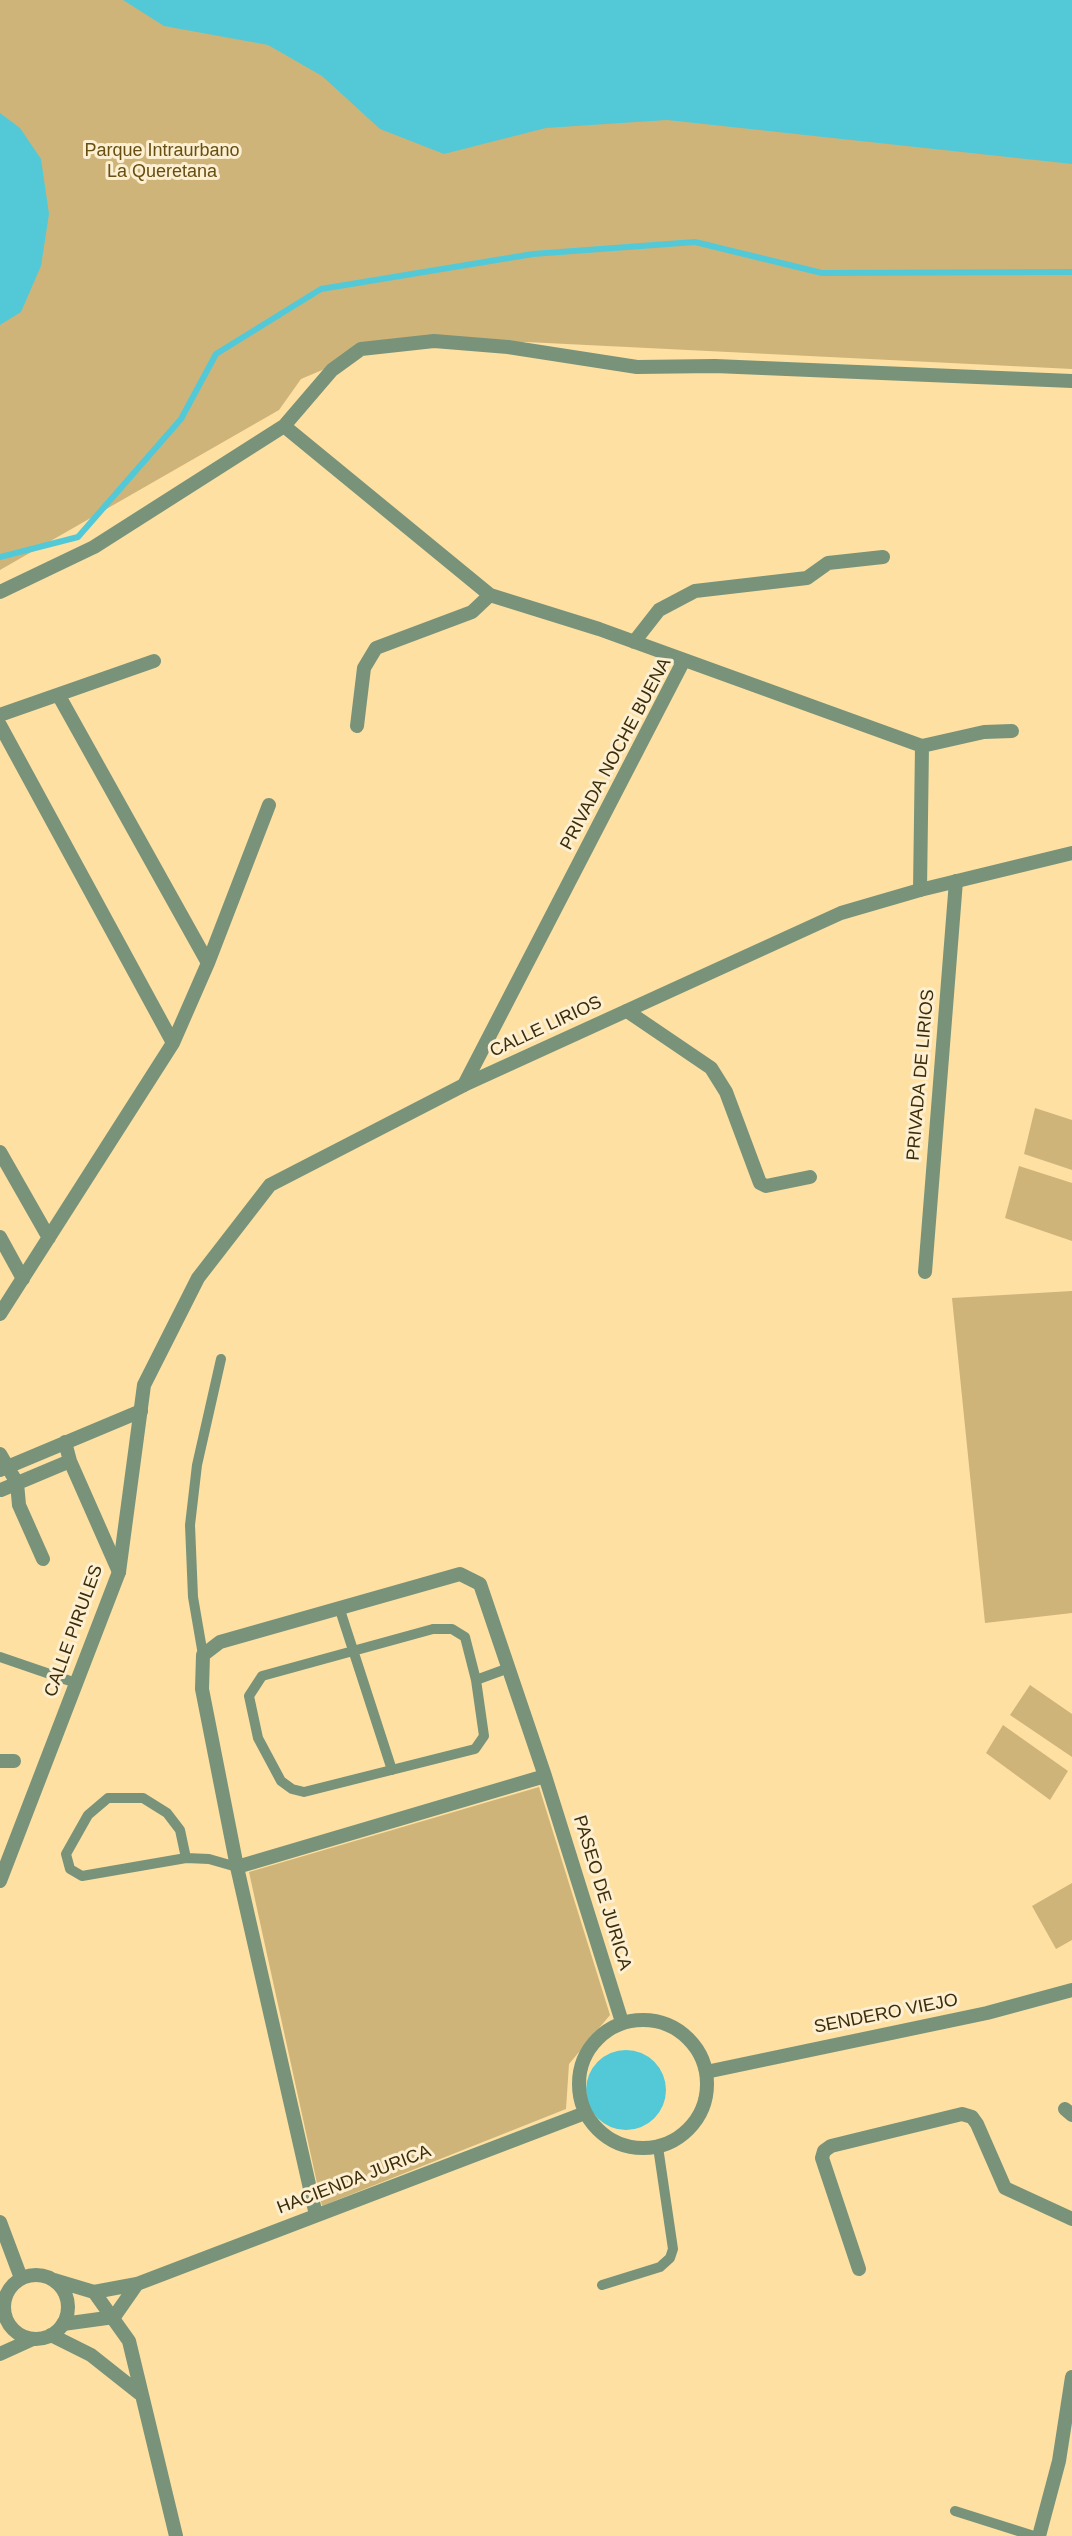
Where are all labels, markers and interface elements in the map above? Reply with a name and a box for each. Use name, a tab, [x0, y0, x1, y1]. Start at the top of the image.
park label: Parque Intraurbano La Queretana	[84, 140, 240, 182]
street label: PRIVADA NOCHE BUENA	[556, 654, 676, 854]
street label: PRIVADA DE LIRIOS	[903, 989, 939, 1161]
street label: CALLE LIRIOS	[487, 992, 605, 1062]
street label: CALLE PIRULES	[40, 1562, 108, 1700]
street label: PASEO DE JURICA	[568, 1813, 636, 1973]
street label: SENDERO VIEJO	[812, 1989, 960, 2039]
street label: HACIENDA JURICA	[274, 2141, 434, 2219]

